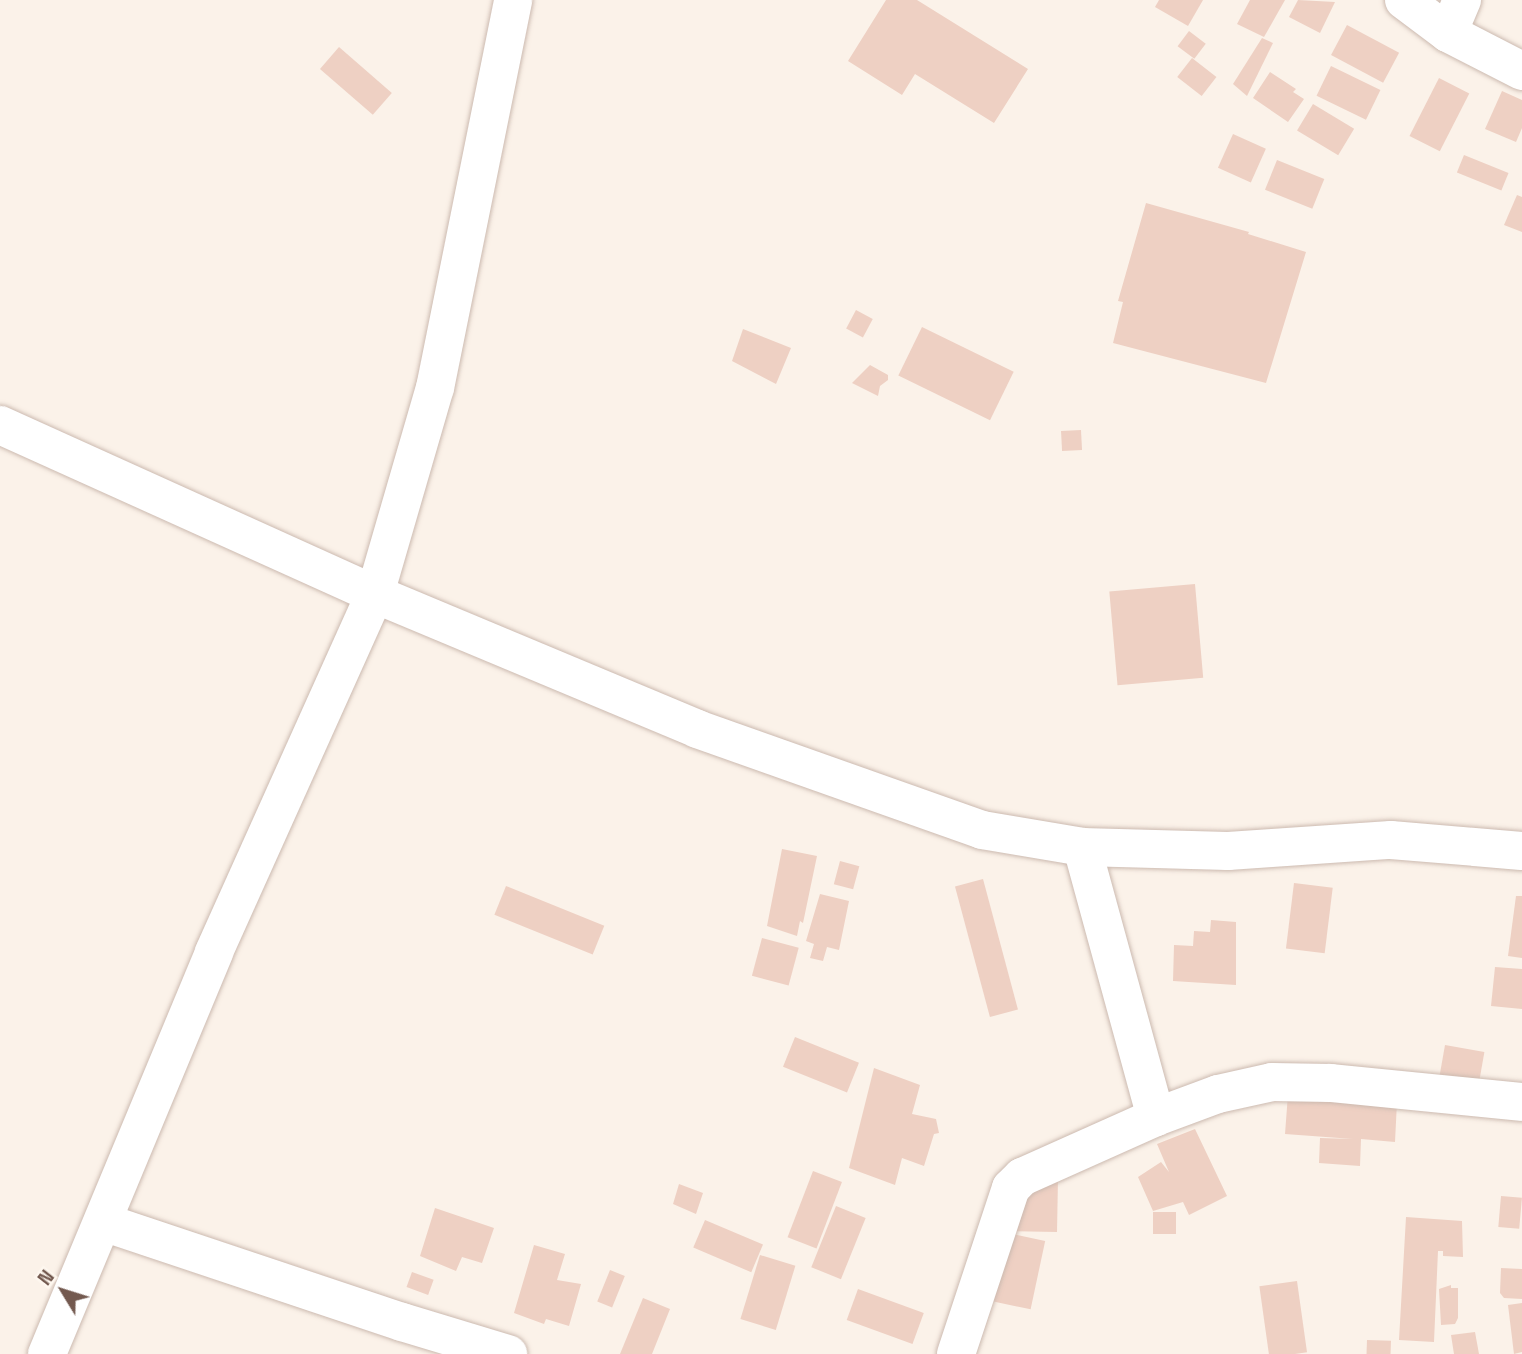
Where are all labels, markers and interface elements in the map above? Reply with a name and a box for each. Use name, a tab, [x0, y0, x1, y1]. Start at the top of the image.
north arrow	[28, 1256, 98, 1326]
text: N	[32, 1265, 60, 1290]

